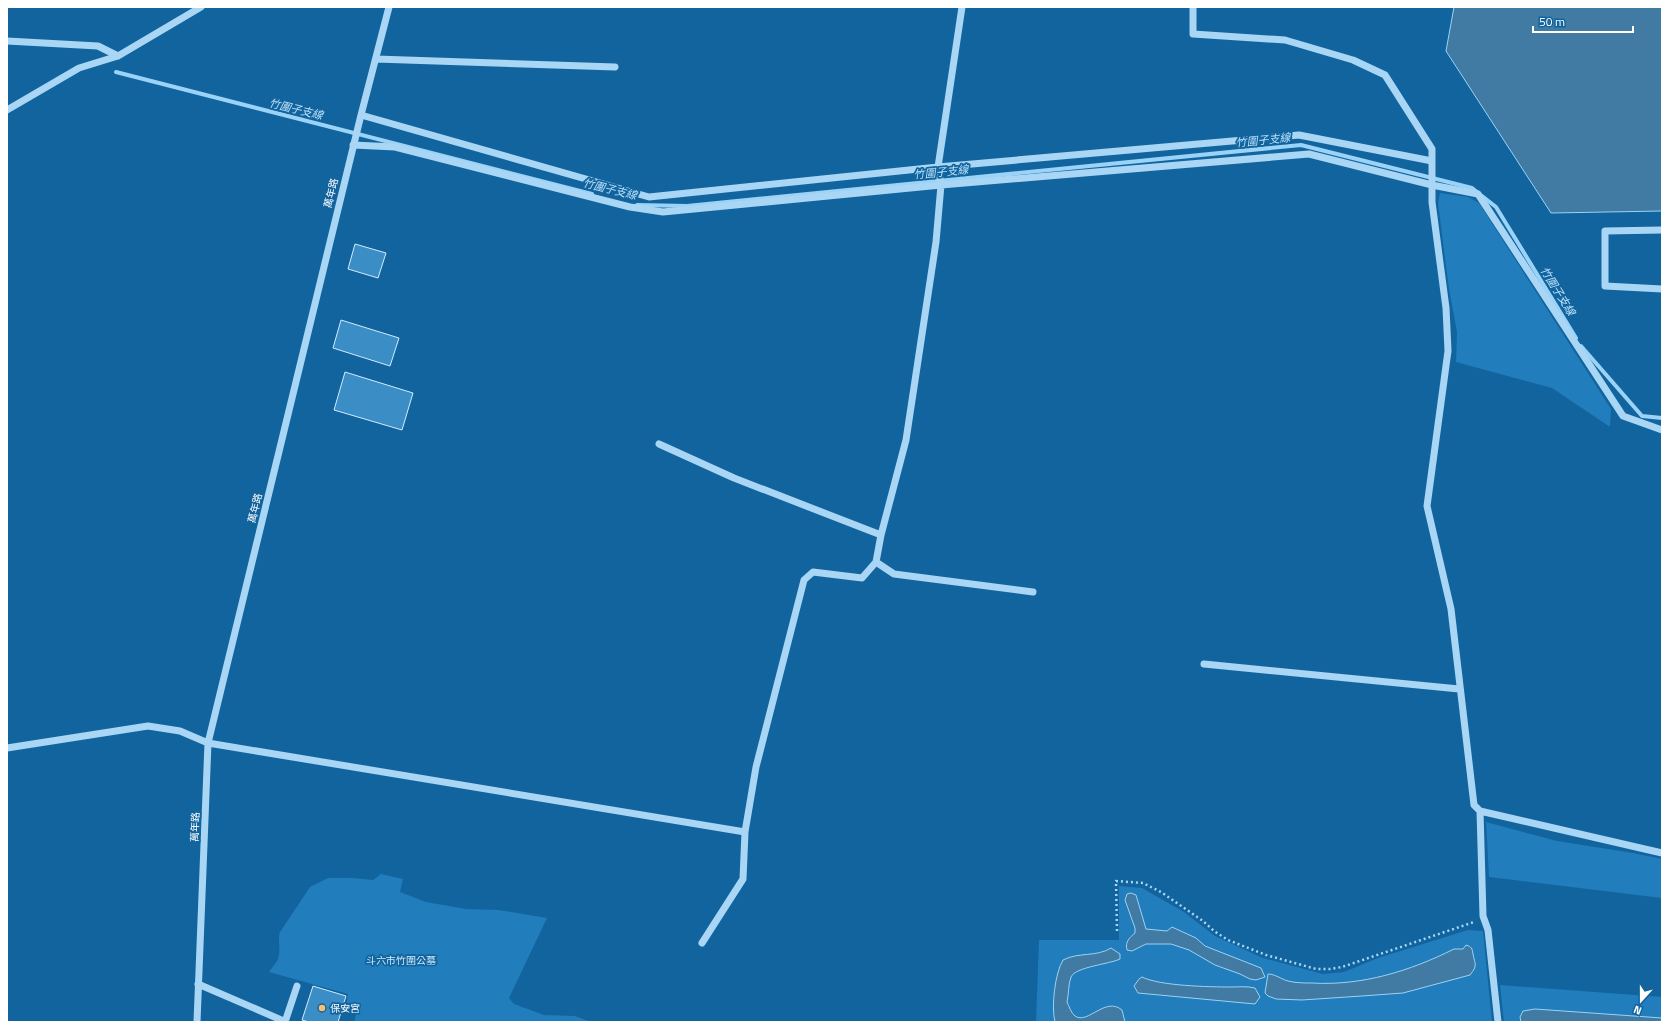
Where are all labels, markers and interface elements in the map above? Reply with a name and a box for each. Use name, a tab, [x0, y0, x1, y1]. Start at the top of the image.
scale bar	[1533, 8, 1633, 34]
text: 50 m	[1539, 12, 1565, 31]
water label: 竹圍子支線	[267, 95, 327, 124]
water label: 竹圍子支線	[1235, 129, 1293, 151]
water label: 竹圍子支線	[913, 161, 971, 183]
water label: 竹圍子支線	[581, 175, 641, 204]
street label: 萬年路	[320, 177, 342, 209]
water label: 竹圍子支線	[1537, 263, 1580, 320]
street label: 萬年路	[244, 492, 266, 524]
street label: 萬年路	[187, 812, 203, 842]
park label: 斗六市竹圍公墓	[366, 953, 436, 968]
north arrow	[1621, 981, 1661, 1021]
place label: 保安宮	[330, 1001, 360, 1016]
text: N	[1631, 1002, 1644, 1019]
marker: 保安宮	[317, 1003, 327, 1013]

